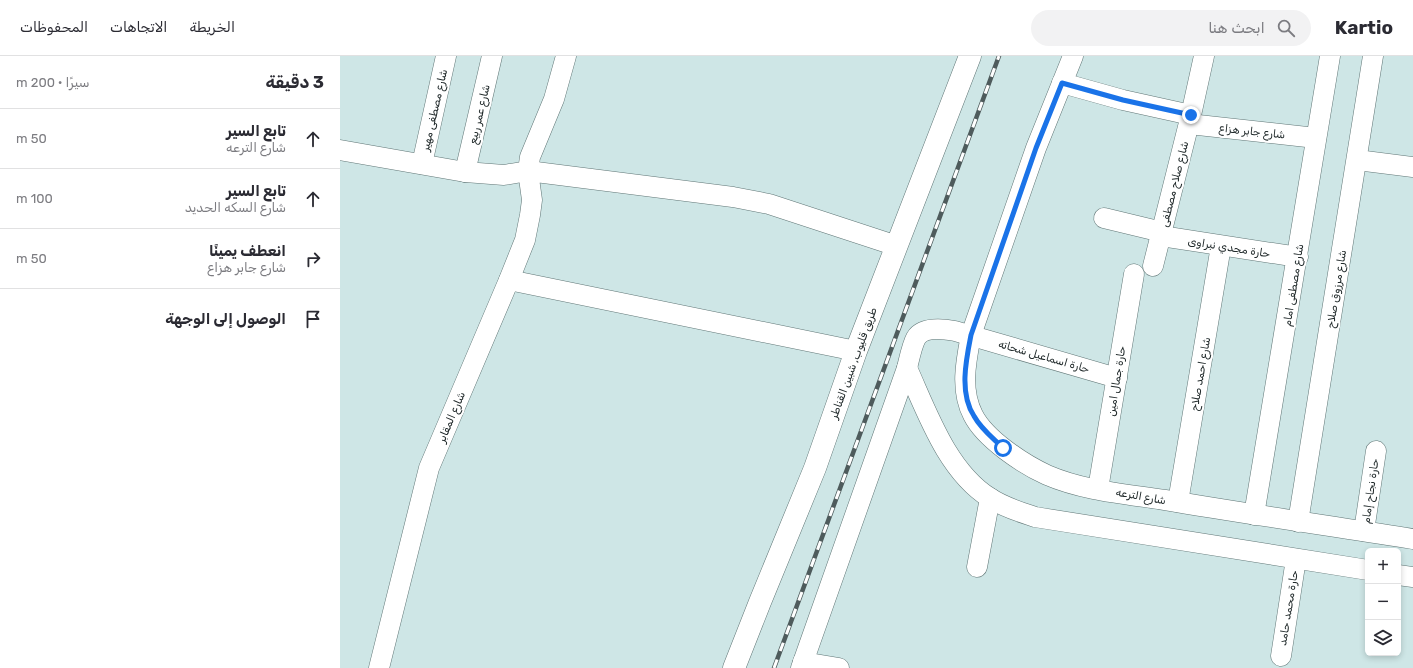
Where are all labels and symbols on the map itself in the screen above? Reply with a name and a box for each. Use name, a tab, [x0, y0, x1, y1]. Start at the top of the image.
street label: شارع مصطفى مهير	[418, 68, 452, 154]
street label: شارع عمر ربيع	[466, 83, 495, 146]
route end	[1182, 106, 1200, 124]
street label: شارع جابر هزاع	[1218, 122, 1286, 143]
street label: شارع صلاح مصطفى	[1158, 140, 1193, 229]
street label: حارة مجدي نبراوى	[1187, 235, 1271, 261]
street label: شارع مصطفى امام	[1281, 243, 1308, 328]
street label: شارع مرزوق صلاح	[1324, 249, 1351, 330]
street label: طريق قليوب, شبين القناطر	[827, 305, 881, 422]
street label: شارع احمد صلاح	[1188, 336, 1215, 412]
street label: حارة اسماعيل شحاته	[997, 337, 1091, 376]
street label: حارة جمال امين	[1105, 345, 1129, 417]
street label: شارع المقابر	[435, 390, 470, 446]
route start	[994, 439, 1012, 457]
street label: حارة نجاح إمام	[1359, 457, 1384, 525]
street label: شارع الترعه	[1114, 486, 1167, 509]
street label: حارة محمد حامد	[1276, 569, 1301, 647]

